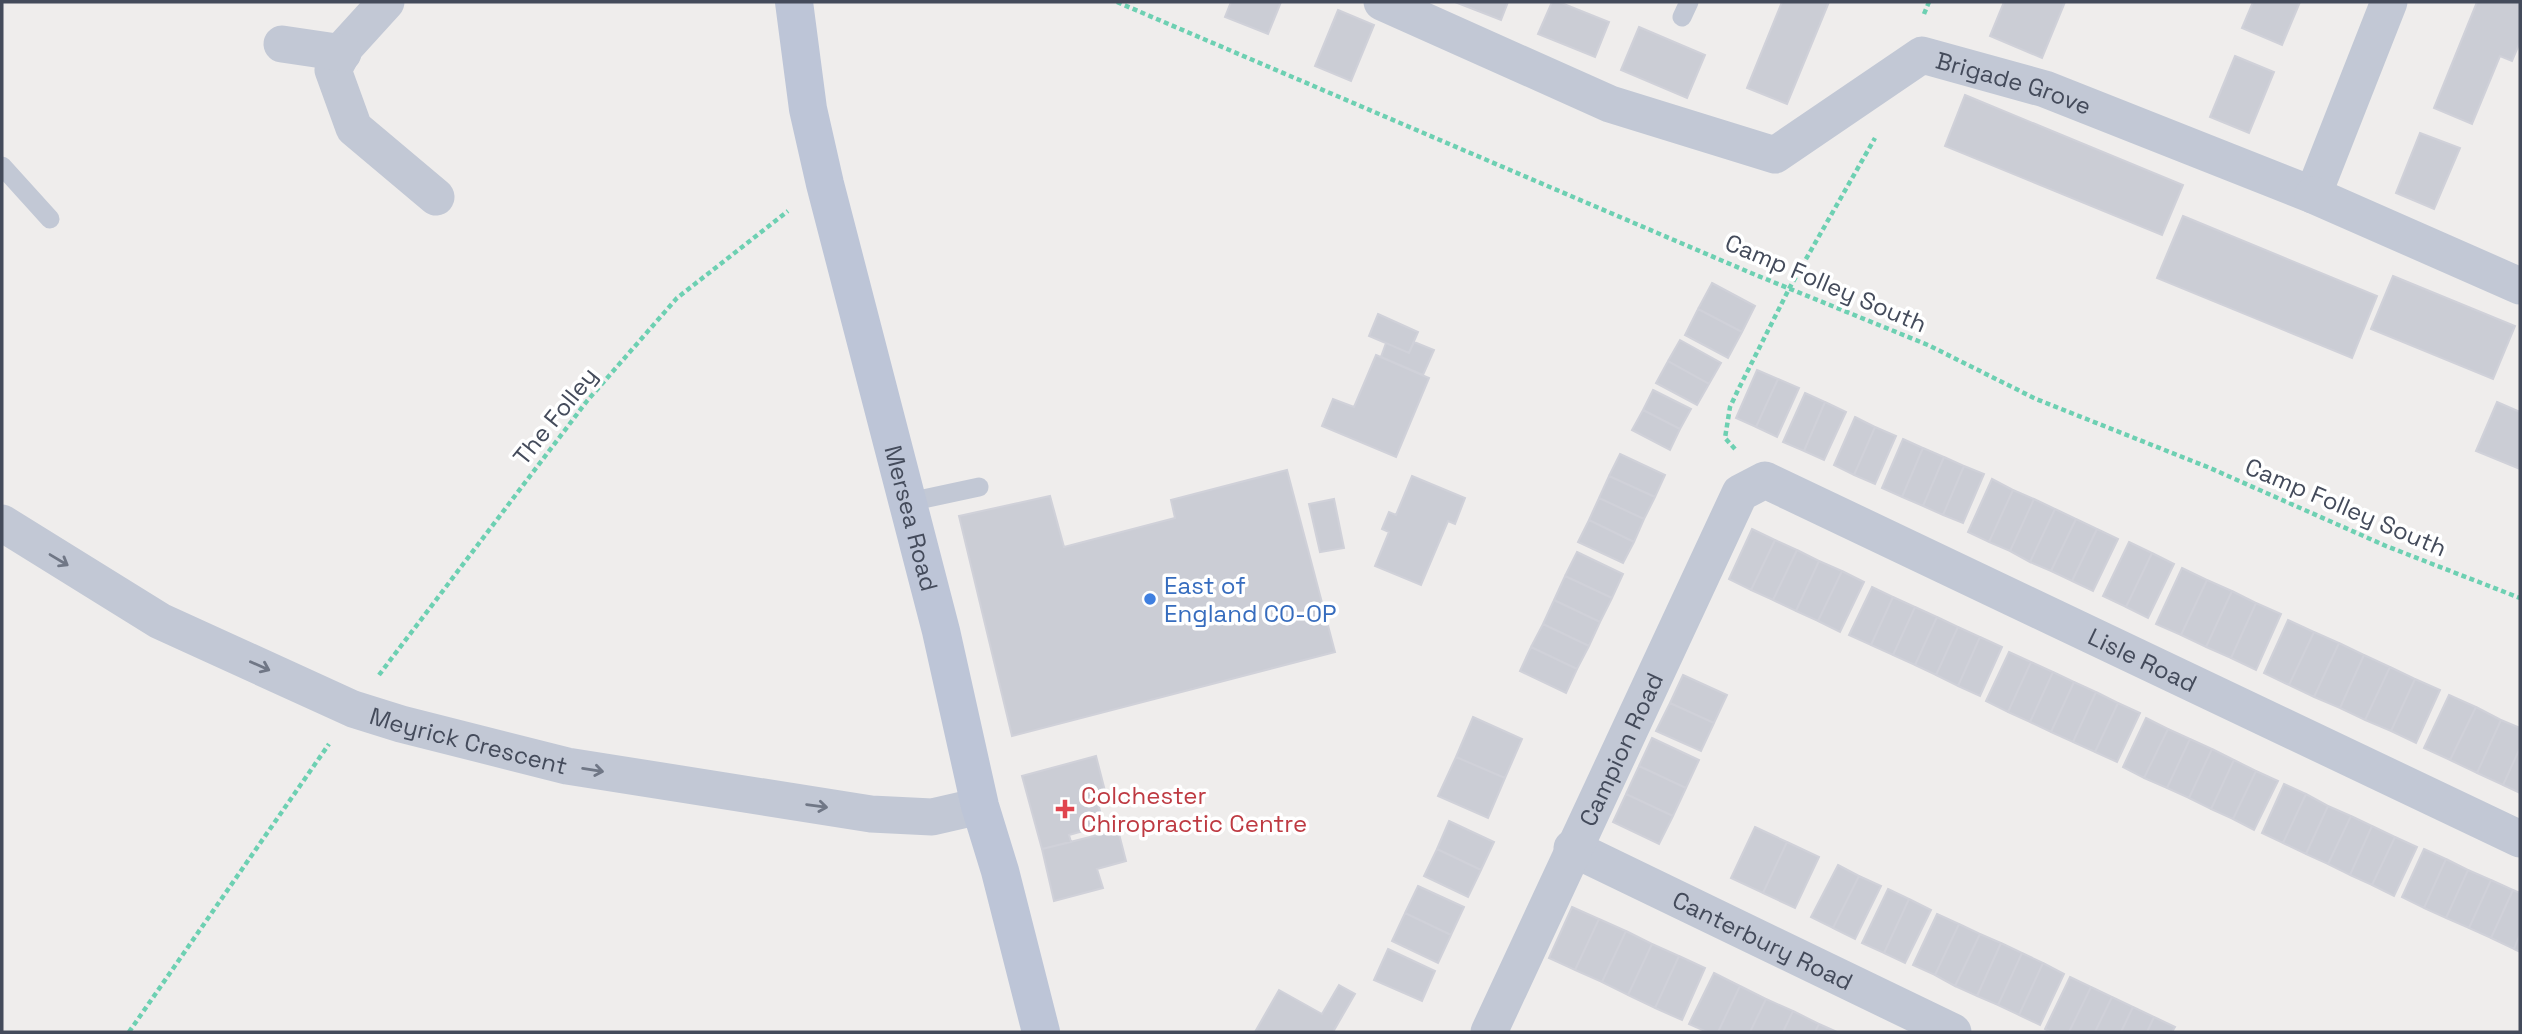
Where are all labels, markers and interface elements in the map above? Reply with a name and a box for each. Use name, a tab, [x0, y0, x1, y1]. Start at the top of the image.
street label: Brigade Grove	[1933, 44, 2096, 121]
street label: Camp Folley South	[1721, 227, 1931, 339]
street label: The Folley	[506, 361, 604, 471]
street label: Mersea Road	[878, 442, 945, 594]
street label: Camp Folley South	[2241, 451, 2451, 563]
one-way arrow	[48, 554, 68, 568]
place label: East of England CO-OP	[1164, 570, 1337, 629]
marker: East of England CO-OP	[1142, 591, 1158, 607]
street label: Lisle Road	[2083, 621, 2202, 699]
one-way arrow	[249, 661, 270, 674]
street label: Campion Road	[1572, 667, 1670, 831]
street label: Meyrick Crescent	[366, 700, 571, 781]
one-way arrow	[581, 764, 603, 777]
place label: Colchester Chiropractic Centre	[1081, 780, 1307, 839]
marker: Colchester Chiropractic Centre	[1055, 799, 1075, 819]
one-way arrow	[805, 800, 828, 813]
street label: Canterbury Road	[1668, 883, 1858, 997]

